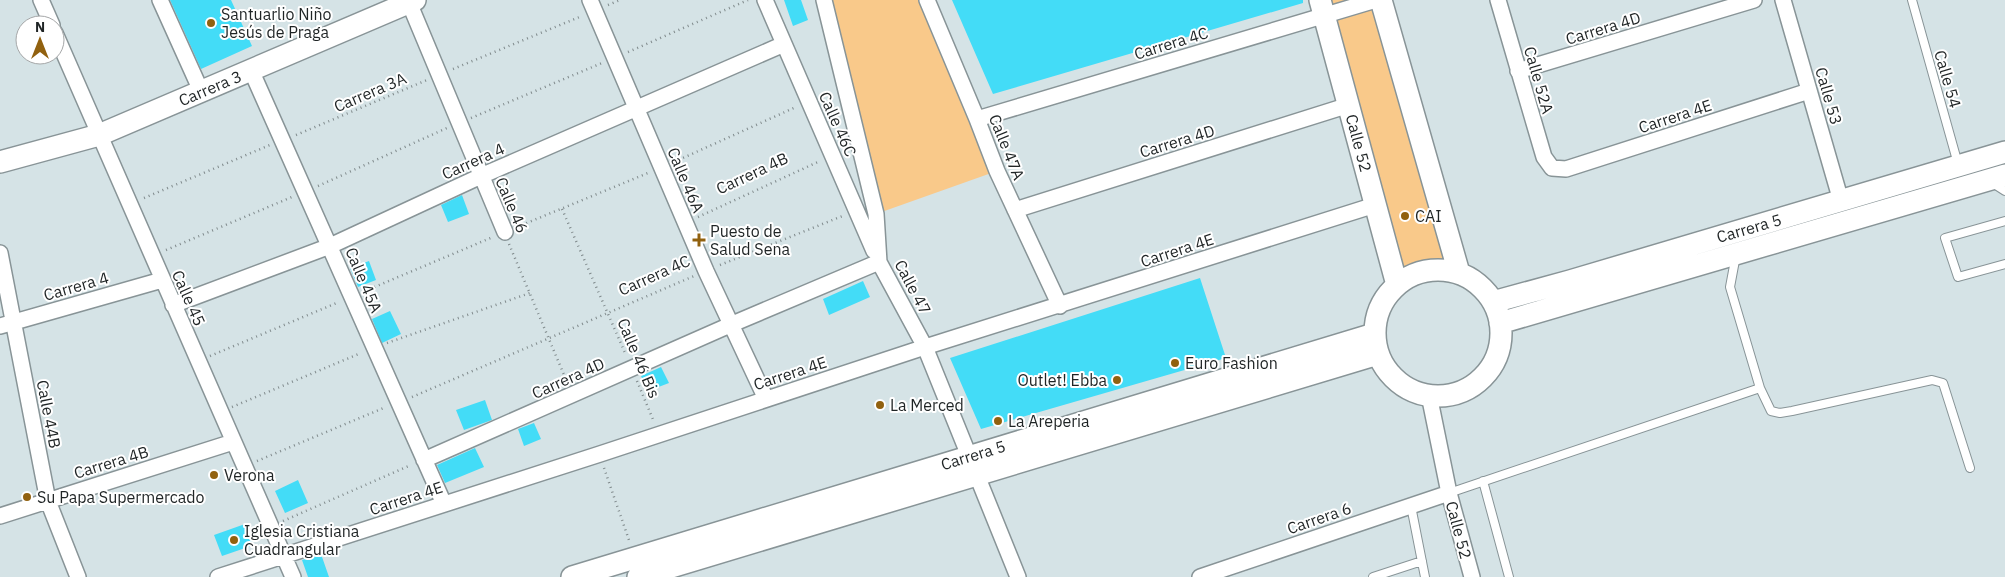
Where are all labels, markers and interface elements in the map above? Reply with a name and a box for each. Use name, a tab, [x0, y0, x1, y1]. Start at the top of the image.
place label: Santuarlio Niño Jesús de Praga	[221, 4, 332, 42]
street label: Carrera 4D	[1563, 7, 1643, 49]
north arrow	[15, 15, 65, 65]
marker: Santuarlio Niño Jesús de Praga	[205, 17, 217, 29]
text: N	[35, 18, 45, 36]
street label: Carrera 4C	[1131, 22, 1211, 64]
street label: Calle 52A	[1520, 44, 1558, 116]
street label: Calle 54	[1930, 48, 1966, 110]
street label: Calle 53	[1811, 65, 1847, 127]
street label: Carrera 3	[175, 66, 245, 110]
street label: Carrera 3A	[331, 68, 409, 116]
street label: Calle 46C	[815, 89, 861, 160]
street label: Carrera 4E	[1636, 95, 1714, 137]
street label: Calle 47A	[985, 111, 1029, 183]
street label: Calle 52	[1342, 112, 1376, 174]
street label: Carrera 4D	[1137, 120, 1217, 162]
street label: Carrera 4	[438, 138, 508, 184]
street label: Calle 46A	[663, 144, 709, 216]
street label: Carrera 4B	[713, 148, 791, 198]
street label: Calle 46	[491, 174, 533, 236]
place label: CAI	[1415, 206, 1442, 226]
street label: Carrera 5	[1714, 209, 1784, 247]
marker: CAI	[1399, 210, 1411, 222]
place label: Puesto de Salud Sena	[710, 221, 791, 259]
street label: Carrera 4E	[1138, 229, 1216, 271]
marker: Puesto de Salud Sena	[692, 233, 706, 247]
street label: Calle 45A	[341, 244, 387, 316]
street label: Carrera 4C	[615, 250, 693, 300]
street label: Calle 47	[890, 256, 936, 318]
street label: Carrera 4	[41, 267, 111, 305]
street label: Calle 45	[168, 267, 210, 329]
street label: Calle 46 Bis	[613, 315, 665, 401]
street label: Carrera 4E	[751, 352, 829, 394]
street label: Carrera 4D	[529, 353, 607, 403]
place label: Euro Fashion	[1185, 353, 1278, 373]
marker: Euro Fashion	[1169, 357, 1181, 369]
place label: Outlet! Ebba	[1017, 370, 1107, 390]
marker: Outlet! Ebba	[1111, 374, 1123, 386]
street label: Calle 44B	[33, 378, 65, 450]
place label: La Merced	[890, 395, 964, 415]
marker: La Merced	[874, 399, 886, 411]
place label: La Areperia	[1008, 411, 1090, 431]
marker: La Areperia	[992, 415, 1004, 427]
street label: Carrera 5	[938, 436, 1008, 474]
street label: Carrera 4B	[71, 441, 151, 483]
place label: Verona	[224, 465, 275, 485]
marker: Verona	[208, 469, 220, 481]
street label: Carrera 4E	[367, 477, 445, 519]
place label: Su Papa Supermercado	[37, 487, 205, 507]
marker: Su Papa Supermercado	[21, 491, 33, 503]
street label: Carrera 6	[1284, 498, 1354, 538]
street label: Calle 52	[1442, 499, 1476, 561]
place label: Iglesia Cristiana Cuadrangular	[244, 521, 360, 559]
marker: Iglesia Cristiana Cuadrangular	[228, 534, 240, 546]

